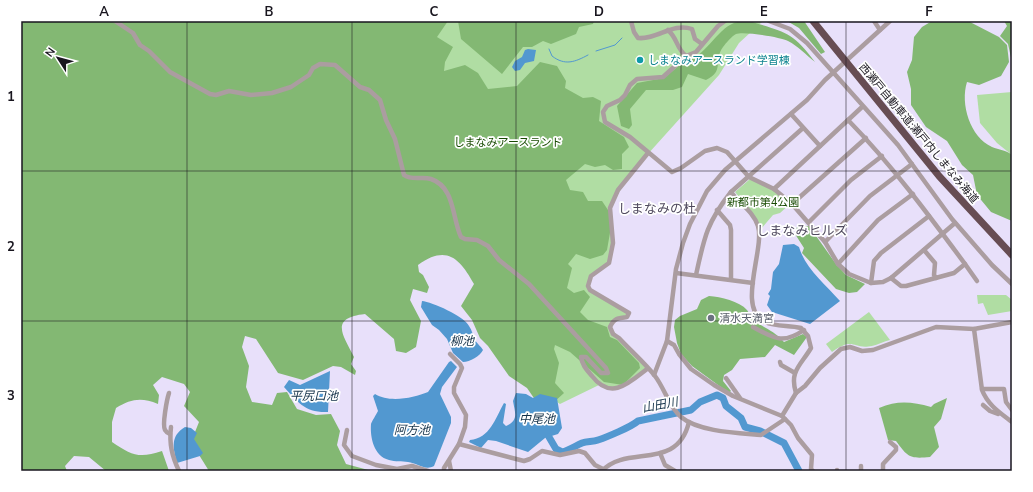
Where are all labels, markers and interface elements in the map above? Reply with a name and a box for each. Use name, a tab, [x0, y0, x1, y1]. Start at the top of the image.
text: A	[99, 3, 109, 21]
text: B	[265, 3, 274, 21]
text: C	[430, 3, 439, 21]
text: D	[594, 3, 604, 21]
text: E	[760, 3, 768, 21]
text: F	[925, 3, 933, 21]
north arrow	[38, 38, 78, 78]
text: N	[42, 45, 59, 60]
place label: しまなみアースランド学習棟	[648, 53, 790, 68]
marker: しまなみアースランド学習棟	[635, 55, 645, 65]
street label: 西瀬戸自動車道;瀬戸内しまなみ海道	[855, 60, 982, 207]
text: 1	[7, 88, 15, 106]
park label: しまなみアースランド	[454, 135, 562, 150]
park label: 新都市第4公園	[727, 195, 799, 210]
district label: しまなみの杜	[618, 200, 696, 218]
district label: しまなみヒルズ	[756, 222, 848, 240]
text: 2	[7, 238, 15, 256]
place label: 清水天満宮	[719, 311, 774, 326]
marker: 清水天満宮	[706, 313, 716, 323]
water label: 柳池	[450, 333, 475, 349]
text: 3	[7, 387, 15, 405]
water label: 平尻口池	[290, 388, 339, 404]
water label: 山田川	[641, 393, 681, 416]
water label: 中尾池	[519, 411, 556, 427]
water label: 阿方池	[394, 422, 431, 438]

